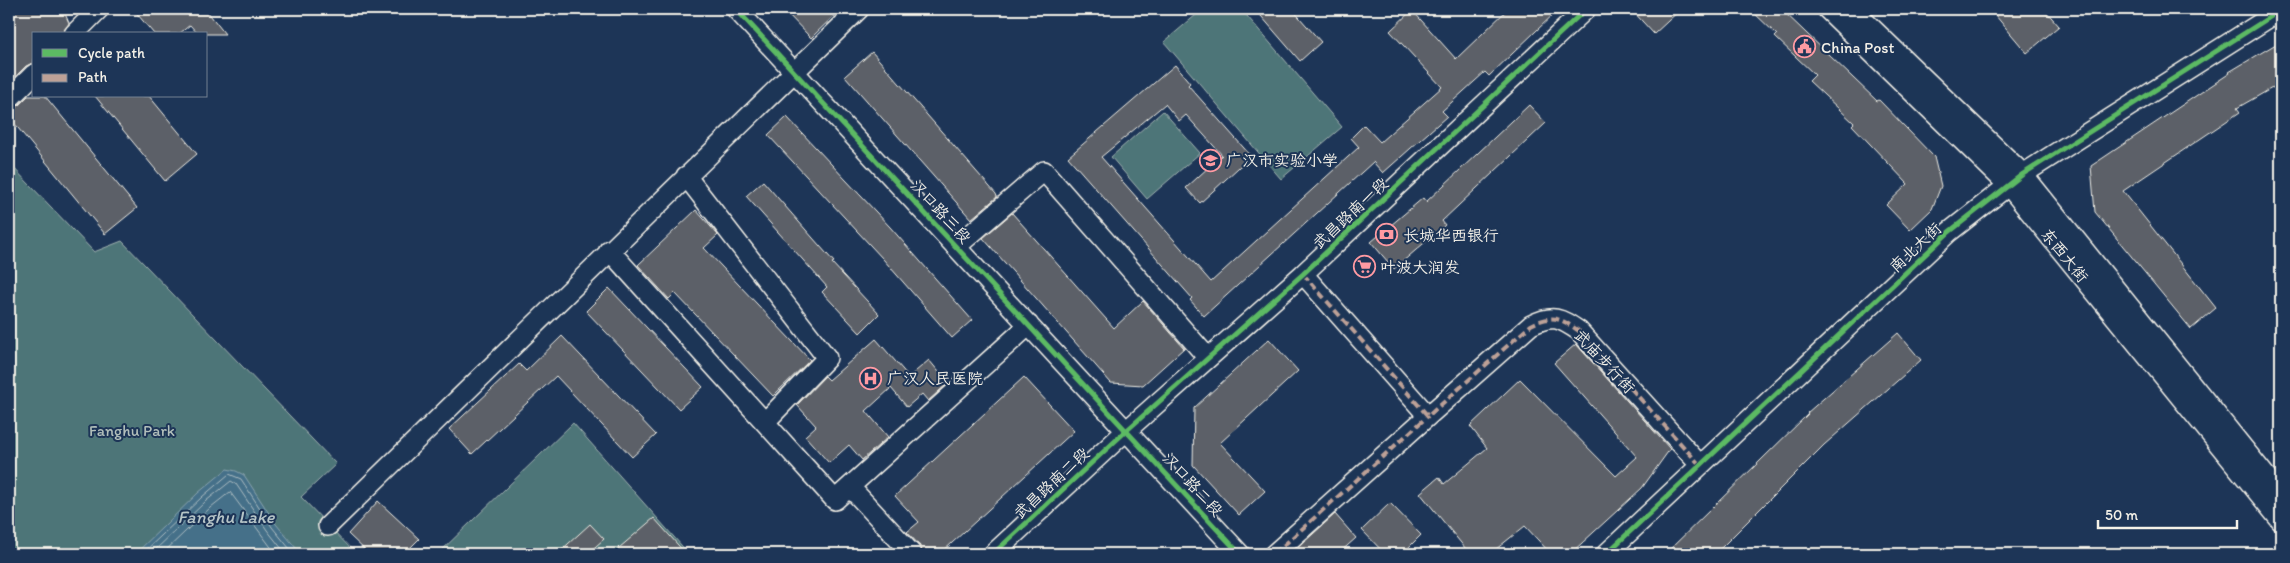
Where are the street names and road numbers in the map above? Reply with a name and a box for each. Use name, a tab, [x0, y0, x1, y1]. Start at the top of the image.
street label: 武昌路南一段	[1309, 174, 1392, 253]
street label: 汉口路三段	[906, 176, 975, 247]
street label: 南北大街	[1885, 219, 1945, 276]
street label: 东西大街	[2037, 224, 2092, 286]
street label: 武庙步行街	[1570, 326, 1639, 397]
street label: 武昌路南二段	[1010, 444, 1093, 523]
street label: 汉口路二段	[1158, 449, 1227, 520]

